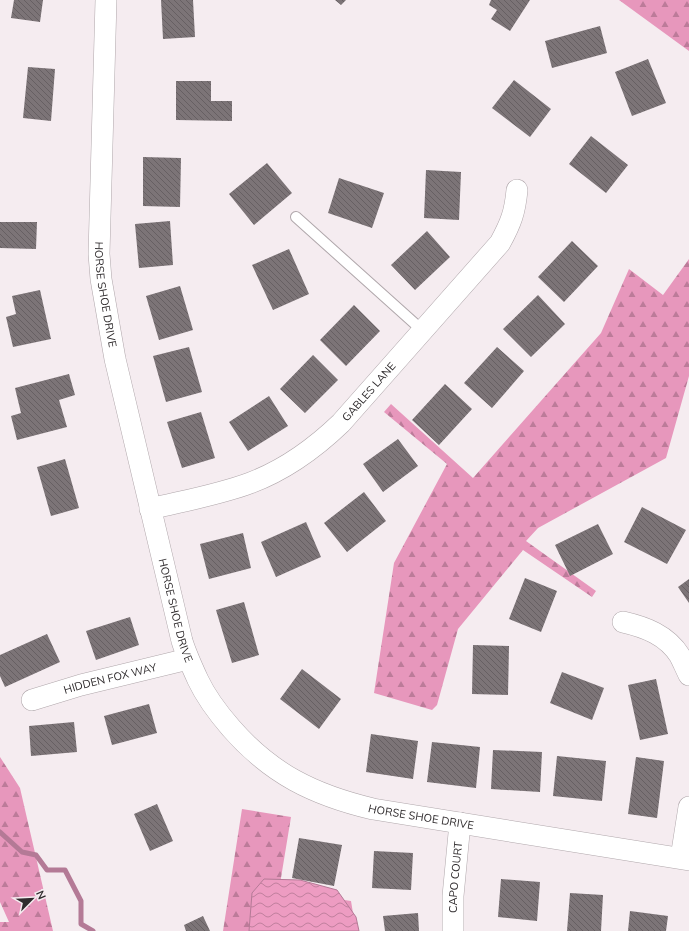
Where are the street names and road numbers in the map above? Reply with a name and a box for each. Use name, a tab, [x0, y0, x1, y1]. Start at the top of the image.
street label: HORSE SHOE DRIVE	[92, 241, 120, 348]
street label: GABLES LANE	[339, 359, 399, 424]
street label: HORSE SHOE DRIVE	[156, 557, 196, 664]
street label: HIDDEN FOX WAY	[62, 660, 158, 697]
street label: HORSE SHOE DRIVE	[367, 801, 475, 832]
street label: CAPO COURT	[446, 840, 465, 913]

